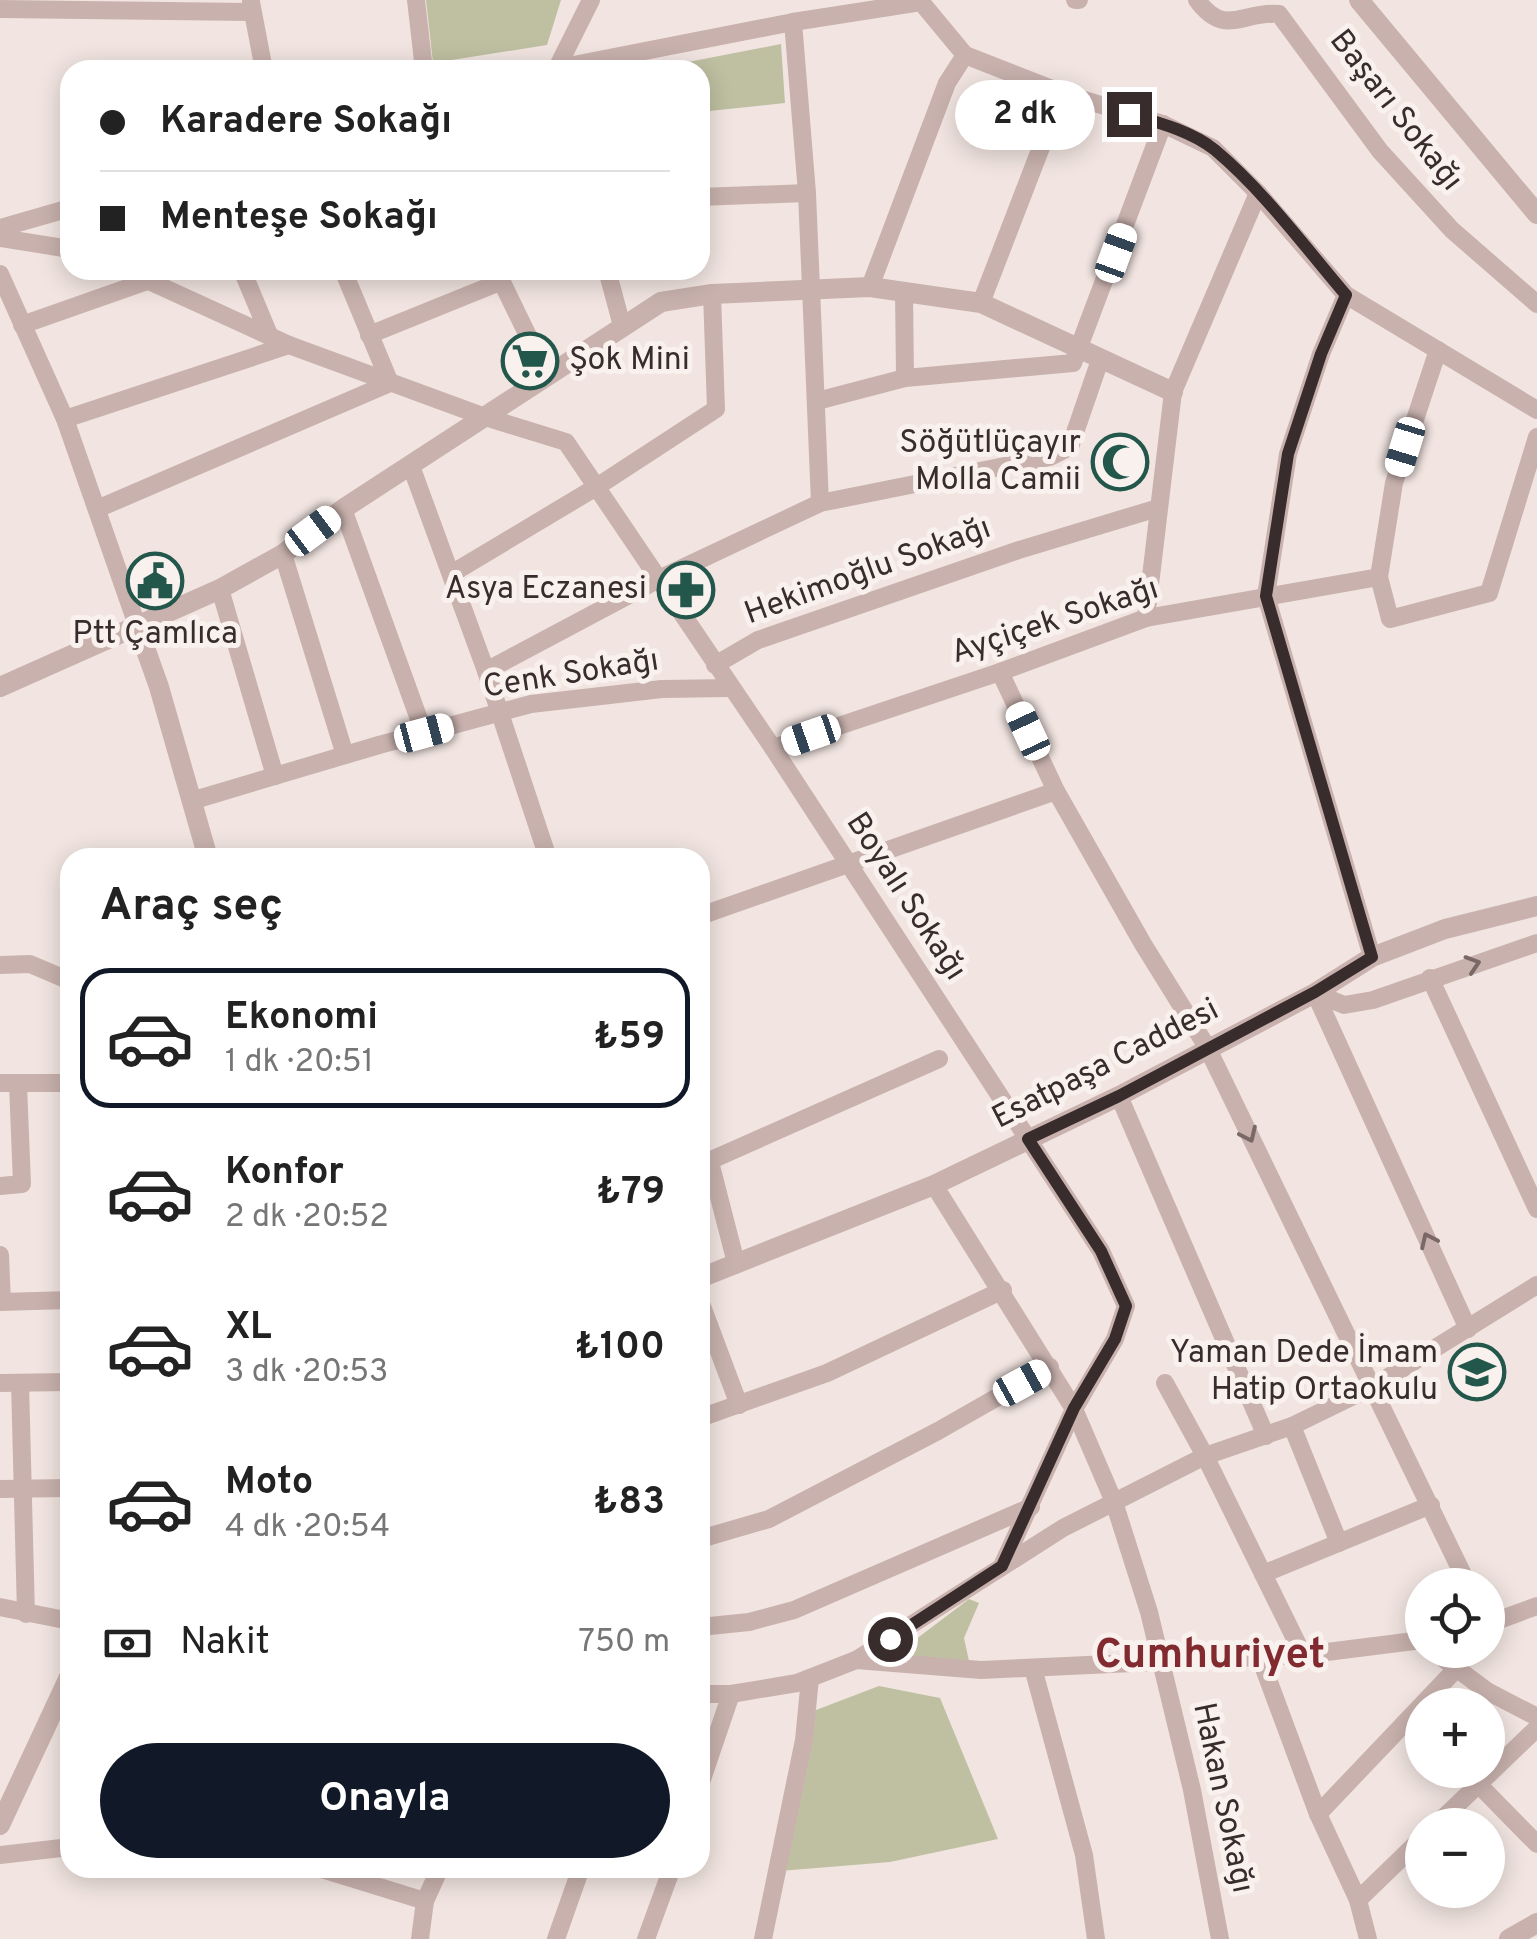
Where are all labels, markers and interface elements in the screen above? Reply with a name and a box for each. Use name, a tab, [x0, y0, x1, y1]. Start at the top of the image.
street label: Başarı Sokağı	[1319, 22, 1471, 200]
callout: 2 dk	[954, 79, 1094, 149]
route end	[1107, 92, 1152, 137]
text: 2 dk	[993, 95, 1057, 135]
text: Karadere Sokağı	[160, 98, 452, 147]
text: Menteşe Sokağı	[160, 194, 438, 243]
car	[1092, 220, 1140, 286]
supermarket icon: Şok Mini	[500, 331, 560, 391]
place label: Şok Mini	[569, 341, 690, 381]
car	[1382, 414, 1428, 480]
place label: Söğütlüçayır Molla Camii	[899, 424, 1081, 501]
mosque icon: Söğütlüçayır Molla Camii	[1090, 432, 1150, 492]
car	[280, 501, 346, 561]
street label: Hekimoğlu Sokağı	[739, 509, 997, 635]
public building icon: Ptt Çamlıca	[125, 551, 185, 611]
pharmacy icon: Asya Eczanesi	[656, 560, 716, 620]
place label: Asya Eczanesi	[445, 570, 647, 610]
street label: Ayçiçek Sokağı	[946, 570, 1164, 674]
place label: Ptt Çamlıca	[72, 615, 238, 655]
street label: Cenk Sokağı	[480, 641, 662, 709]
car	[1002, 697, 1054, 765]
car	[391, 711, 457, 755]
car	[778, 711, 844, 759]
street label: Boyalı Sokağı	[836, 805, 974, 989]
text: Araç seç	[100, 879, 283, 936]
one-way arrow	[1464, 956, 1481, 976]
street label: Esatpaşa Caddesi	[986, 991, 1226, 1139]
icon: car	[105, 993, 195, 1083]
text: Ekonomi	[225, 994, 378, 1043]
text: ₺59	[593, 1014, 665, 1063]
text: 1 dk · 20:51	[225, 1043, 374, 1083]
one-way arrow	[1237, 1125, 1257, 1143]
icon: car	[105, 1148, 195, 1238]
text: Konfor	[225, 1149, 344, 1198]
text: ₺79	[596, 1169, 665, 1218]
text: 2 dk · 20:52	[225, 1198, 389, 1238]
one-way arrow	[1420, 1232, 1440, 1250]
icon: car	[105, 1303, 195, 1393]
text: XL	[225, 1304, 272, 1353]
text: ₺100	[575, 1324, 665, 1373]
place label: Yaman Dede İmam Hatip Ortaokulu	[1170, 1333, 1438, 1411]
school or university icon: Yaman Dede İmam Hatip Ortaokulu	[1447, 1342, 1507, 1402]
text: 3 dk · 20:53	[225, 1353, 388, 1393]
car	[988, 1355, 1056, 1411]
icon: car	[105, 1458, 195, 1548]
text: Moto	[225, 1459, 313, 1508]
text: ₺83	[593, 1479, 665, 1528]
text: 4 dk · 20:54	[225, 1508, 390, 1548]
map controls	[1405, 1568, 1505, 1908]
button: locate	[1405, 1568, 1505, 1668]
icon: cash	[100, 1616, 155, 1671]
route start	[868, 1617, 913, 1662]
text: Nakit	[180, 1619, 270, 1668]
text: 750 m	[578, 1623, 670, 1663]
district label: Cumhuriyet	[1095, 1630, 1325, 1683]
button: +	[1405, 1688, 1505, 1788]
street label: Hakan Sokağı	[1182, 1699, 1262, 1897]
button: Onayla	[100, 1743, 670, 1858]
button: −	[1405, 1808, 1505, 1908]

